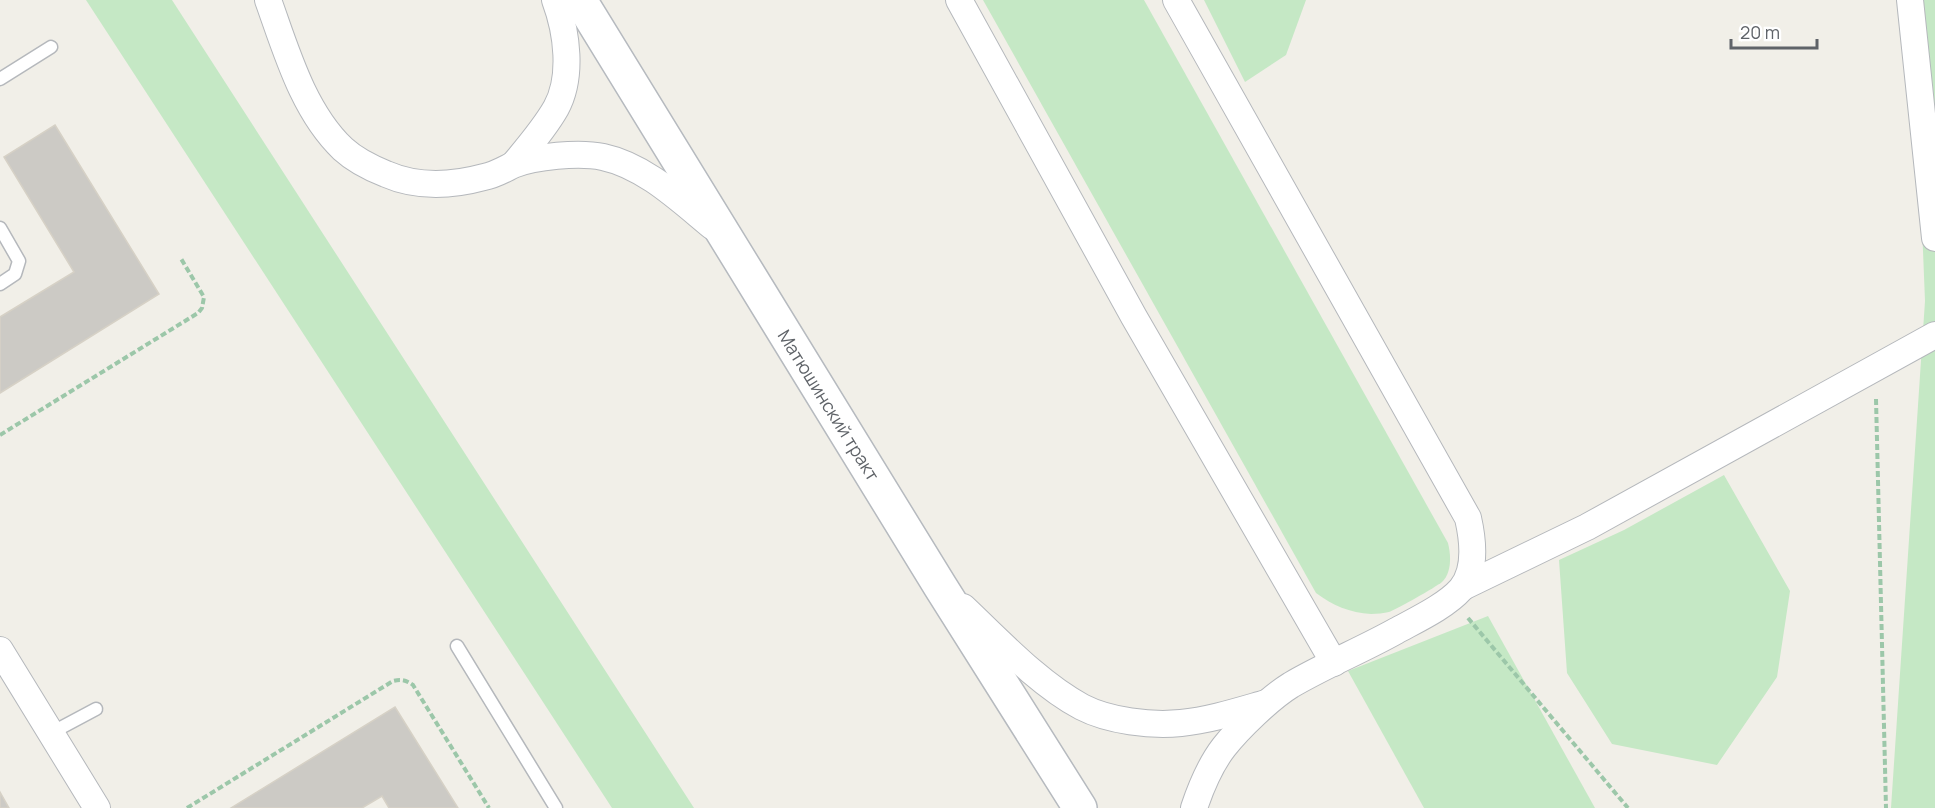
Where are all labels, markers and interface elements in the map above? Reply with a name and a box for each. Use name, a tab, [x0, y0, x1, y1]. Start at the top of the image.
scale bar	[1731, 12, 1816, 50]
text: 20 m	[1740, 20, 1780, 44]
street label: Матюшинский тракт	[773, 325, 885, 485]

